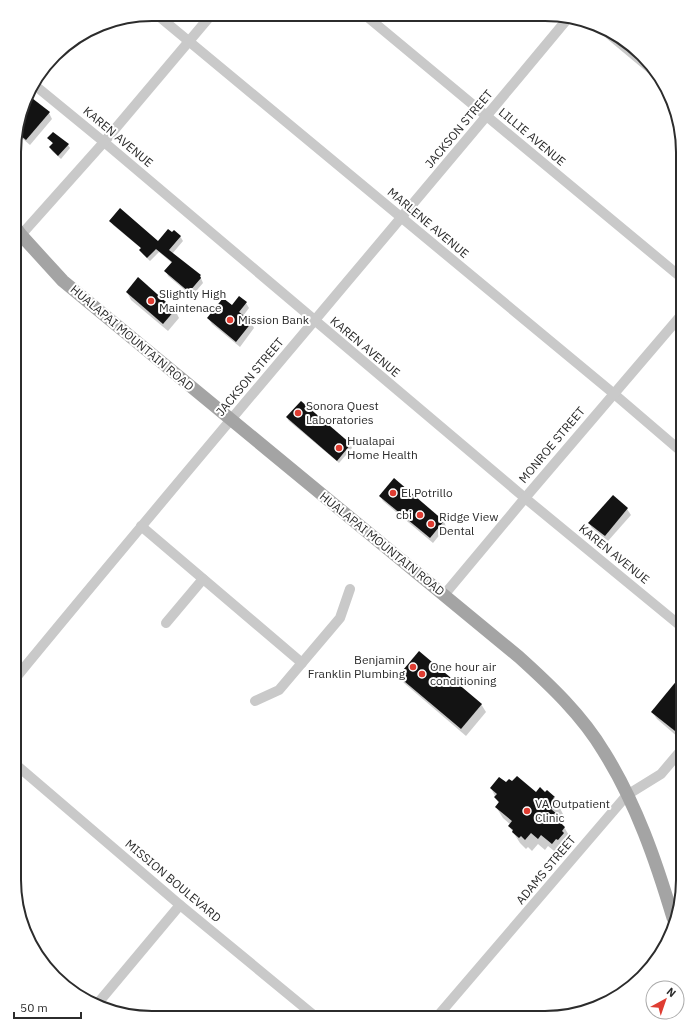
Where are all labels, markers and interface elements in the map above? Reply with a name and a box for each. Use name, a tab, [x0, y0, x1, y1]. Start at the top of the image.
street label: JACKSON STREET	[422, 86, 496, 171]
street label: KAREN AVENUE	[80, 103, 156, 170]
street label: LILLIE AVENUE	[496, 104, 569, 169]
street label: MARLENE AVENUE	[385, 184, 472, 261]
street label: HUALAPAI MOUNTAIN ROAD	[68, 282, 197, 394]
place label: Slightly High Maintenace	[159, 286, 226, 315]
marker: Slightly High Maintenace	[146, 296, 156, 306]
place label: Mission Bank	[238, 312, 310, 327]
street label: KAREN AVENUE	[327, 313, 403, 380]
marker: Mission Bank	[225, 315, 235, 325]
street label: JACKSON STREET	[213, 334, 287, 419]
place label: Sonora Quest Laboratories	[306, 398, 379, 427]
street label: MONROE STREET	[515, 403, 588, 486]
marker: Sonora Quest Laboratories	[293, 408, 303, 418]
place label: Hualapai Home Health	[347, 433, 418, 462]
marker: Hualapai Home Health	[334, 443, 344, 453]
place label: El Potrillo	[401, 485, 453, 500]
marker: El Potrillo	[388, 488, 398, 498]
street label: HUALAPAI MOUNTAIN ROAD	[317, 489, 448, 599]
place label: cbi	[396, 507, 412, 522]
place label: Ridge View Dental	[439, 509, 498, 538]
marker: cbi	[415, 510, 425, 520]
marker: Ridge View Dental	[426, 519, 436, 529]
street label: KAREN AVENUE	[576, 521, 653, 587]
place label: Benjamin Franklin Plumbing	[308, 652, 406, 681]
place label: One hour air conditioning	[430, 659, 497, 688]
marker: Benjamin Franklin Plumbing	[408, 662, 418, 672]
marker: One hour air conditioning	[417, 669, 427, 679]
place label: VA Outpatient Clinic	[535, 796, 610, 825]
marker: VA Outpatient Clinic	[522, 806, 532, 816]
street label: ADAMS STREET	[513, 832, 579, 907]
street label: MISSION BOULEVARD	[122, 836, 224, 925]
north arrow	[645, 980, 685, 1020]
text: N	[664, 984, 679, 1000]
scale bar	[14, 994, 81, 1020]
text: 50 m	[20, 1000, 48, 1015]

